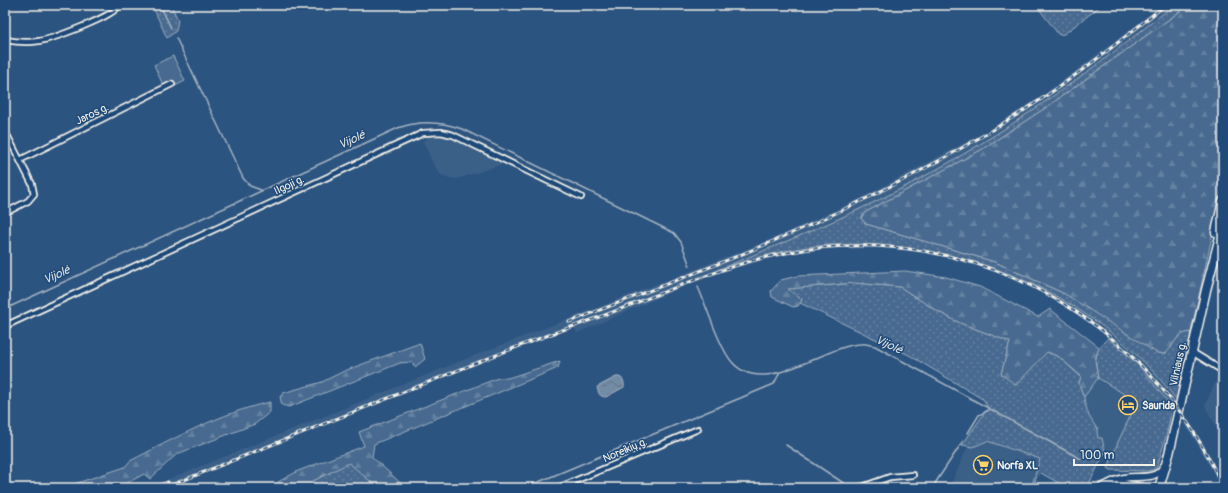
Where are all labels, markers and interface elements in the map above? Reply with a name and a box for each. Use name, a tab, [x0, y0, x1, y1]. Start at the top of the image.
street label: Jaros g.	[73, 100, 111, 128]
water label: Vijolė	[336, 127, 368, 153]
street label: Ilgoji g.	[272, 172, 306, 198]
water label: Vijolė	[41, 262, 73, 288]
water label: Vijolė	[873, 332, 905, 358]
street label: Vilniaus g.	[1167, 341, 1189, 387]
hotel icon: Saurida	[1117, 394, 1139, 416]
place label: Saurida	[1142, 399, 1175, 412]
street label: Noreikių g.	[601, 435, 649, 465]
scale bar	[1074, 441, 1154, 467]
text: 100 m	[1080, 448, 1115, 463]
supermarket icon: Norfa XL	[972, 454, 994, 476]
place label: Norfa XL	[997, 459, 1038, 472]

